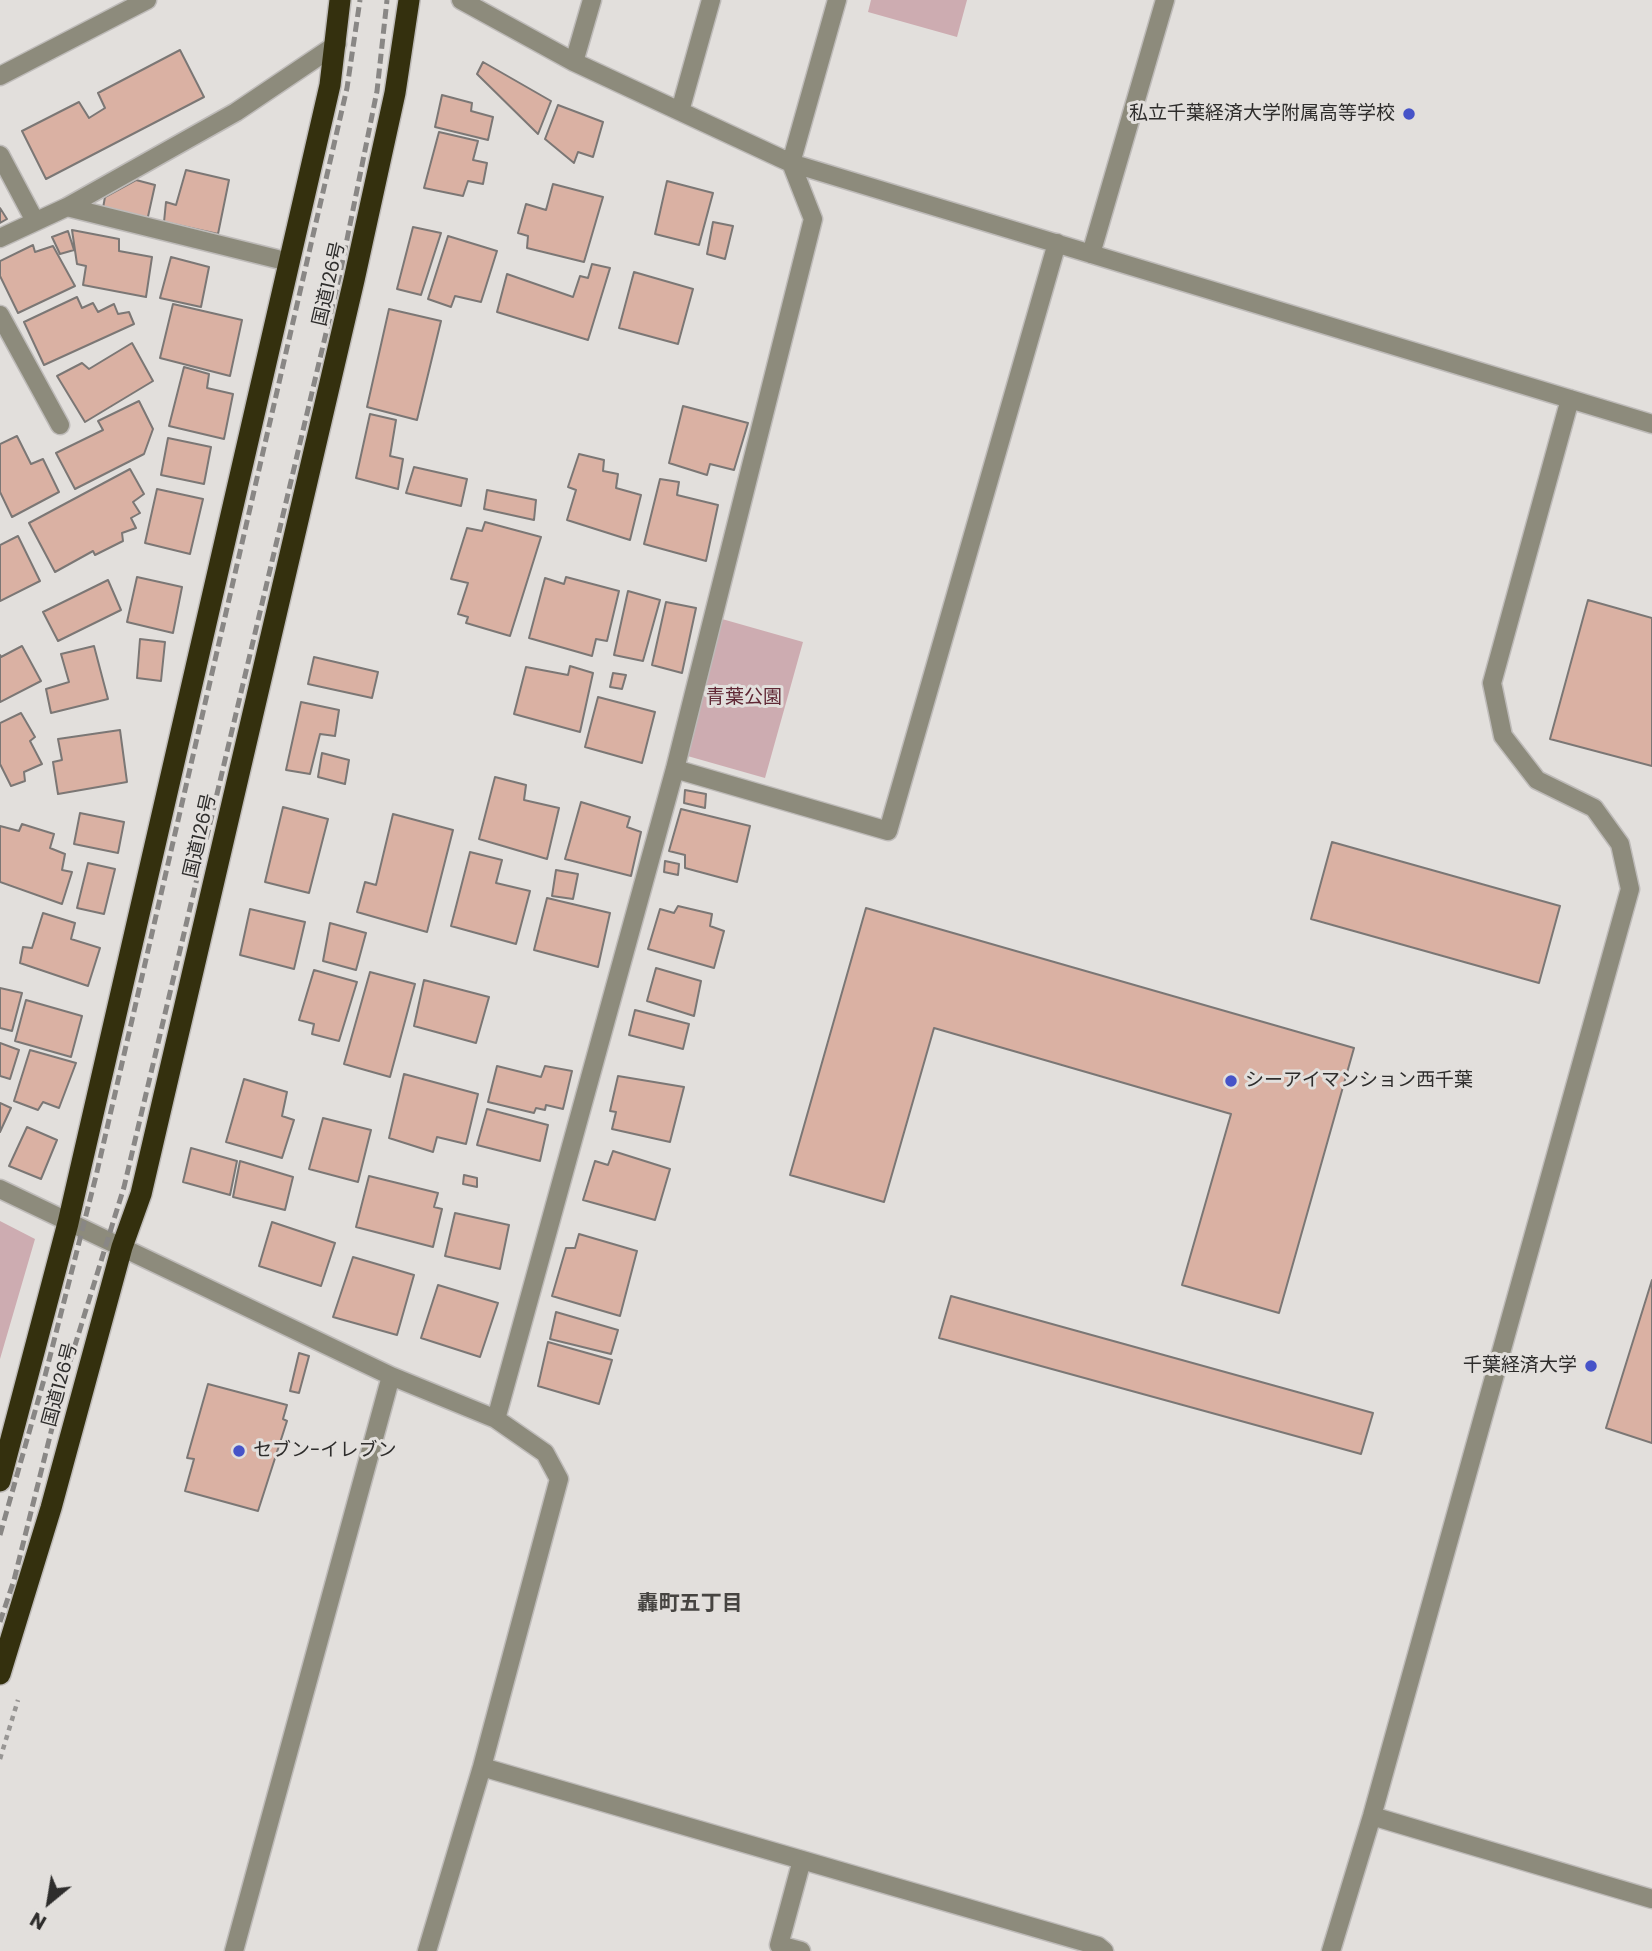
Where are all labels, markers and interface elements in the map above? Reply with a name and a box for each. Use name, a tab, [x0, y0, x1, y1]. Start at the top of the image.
place label: 私立千葉経済大学附属高等学校	[1129, 103, 1395, 125]
marker: 私立千葉経済大学附属高等学校	[1401, 106, 1417, 122]
street label: 国道126号	[309, 240, 351, 328]
park label: 青葉公園	[706, 687, 782, 709]
street label: 国道126号	[180, 792, 222, 880]
place label: シーアイマンション西千葉	[1245, 1070, 1473, 1092]
marker: シーアイマンション西千葉	[1223, 1073, 1239, 1089]
street label: 国道126号	[39, 1340, 83, 1430]
place label: 千葉経済大学	[1463, 1355, 1577, 1377]
marker: 千葉経済大学	[1583, 1358, 1599, 1374]
place label: セブン-イレブン	[253, 1440, 396, 1462]
marker: セブン-イレブン	[231, 1443, 247, 1459]
district label: 轟町五丁目	[638, 1592, 742, 1618]
north arrow	[14, 1867, 84, 1937]
text: N	[25, 1905, 51, 1936]

